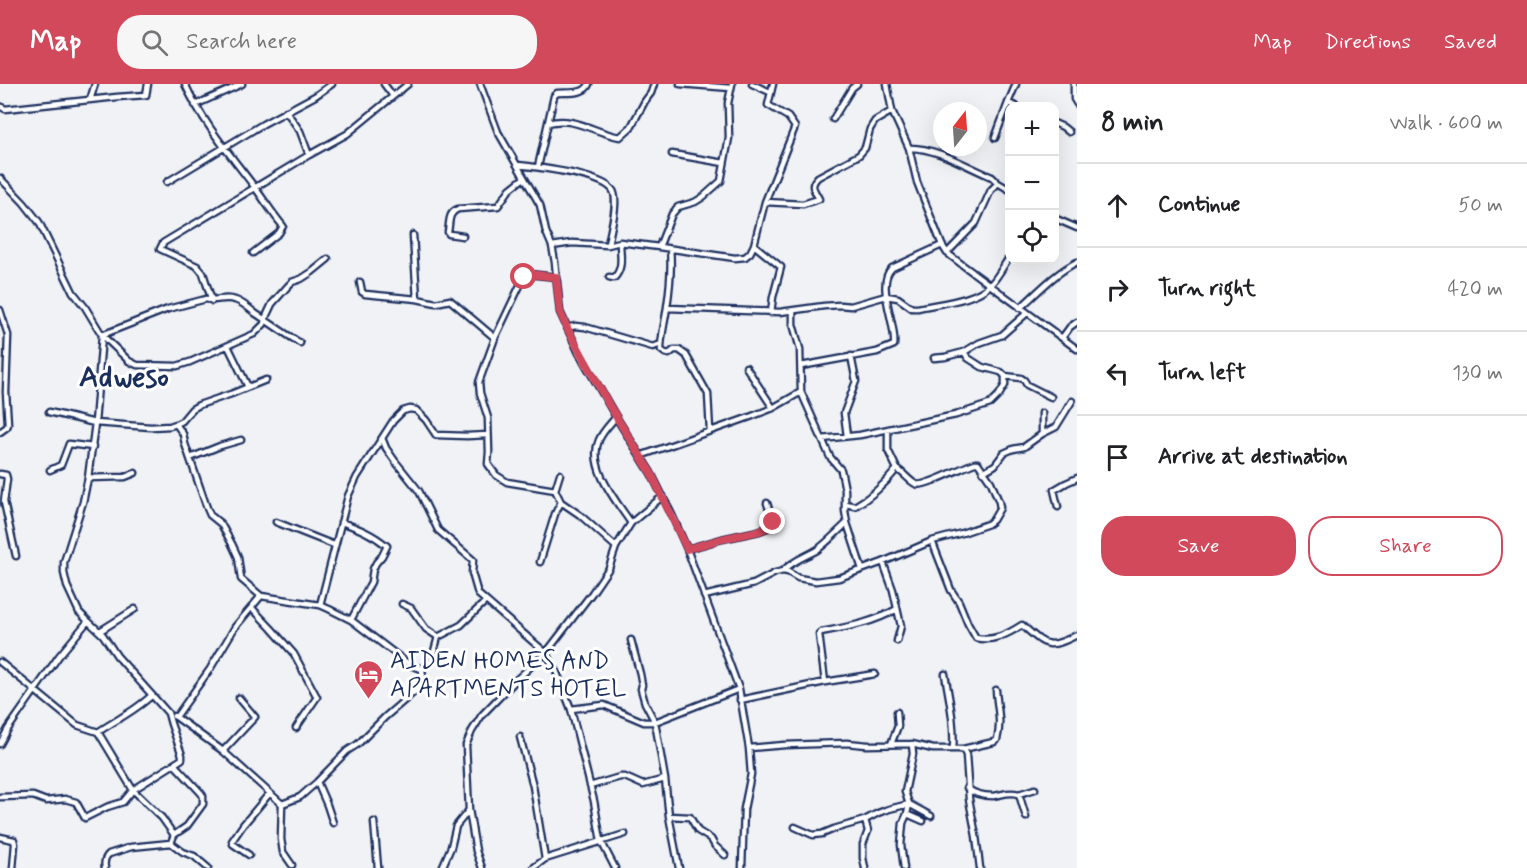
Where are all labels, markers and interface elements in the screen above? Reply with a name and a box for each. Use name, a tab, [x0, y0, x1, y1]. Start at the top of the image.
search box	[117, 15, 537, 69]
text: Map	[30, 24, 81, 61]
icon: search	[138, 26, 171, 59]
text: Search here	[186, 28, 297, 56]
text: Map	[1253, 28, 1292, 56]
text: Directions	[1325, 28, 1411, 56]
text: Saved	[1444, 28, 1497, 56]
north arrow	[933, 102, 987, 156]
map controls	[1005, 102, 1059, 264]
button: +	[1005, 102, 1059, 156]
text: 8 min	[1101, 106, 1164, 140]
text: Walk · 600 m	[1389, 110, 1503, 137]
button: −	[1005, 156, 1059, 210]
icon: ahead	[1101, 189, 1134, 222]
text: Continue	[1158, 191, 1240, 219]
text: 50 m	[1458, 192, 1503, 219]
button: locate	[1005, 210, 1059, 264]
route start	[510, 263, 536, 289]
icon: right	[1101, 273, 1134, 306]
text: Turn right	[1158, 275, 1256, 303]
text: 420 m	[1447, 276, 1503, 303]
icon: left	[1101, 357, 1134, 390]
district label: Adweso	[79, 358, 169, 397]
text: Turn left	[1158, 359, 1246, 387]
text: 130 m	[1452, 360, 1503, 387]
icon: arrive	[1101, 441, 1134, 474]
text: Arrive at destination	[1158, 443, 1348, 471]
route end	[759, 508, 785, 534]
button: Save	[1101, 516, 1296, 576]
button: Share	[1308, 516, 1503, 576]
place label: AIDEN HOMES AND APARTMENTS HOTEL	[390, 646, 626, 705]
hotel icon: AIDEN HOMES AND APARTMENTS HOTEL	[353, 658, 385, 700]

